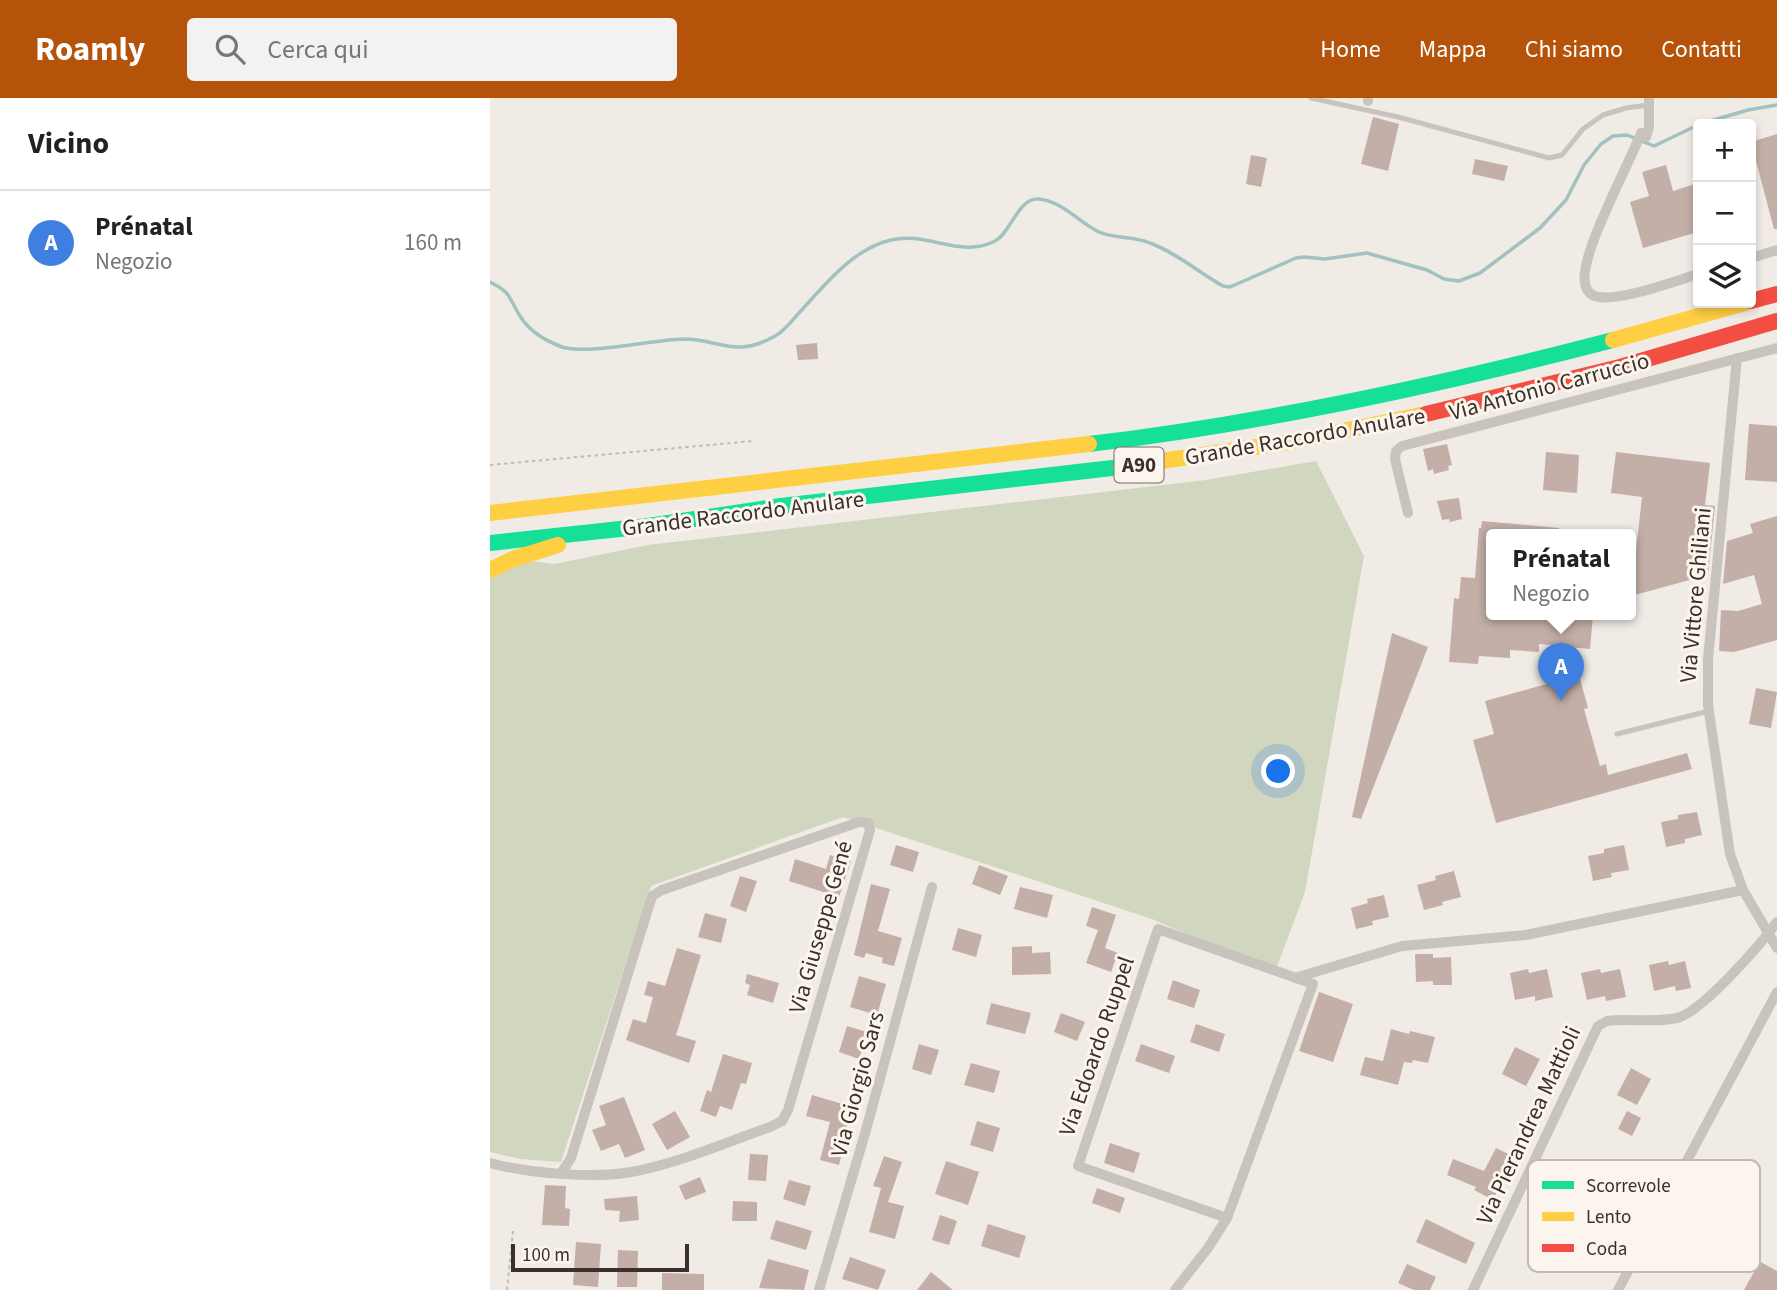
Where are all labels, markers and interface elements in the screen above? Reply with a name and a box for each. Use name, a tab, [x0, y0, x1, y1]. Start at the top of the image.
search box	[187, 18, 677, 81]
text: Roamly	[35, 26, 145, 73]
icon: search	[211, 30, 249, 68]
text: Cerca qui	[267, 31, 369, 68]
text: Home	[1320, 32, 1381, 67]
text: Mappa	[1419, 32, 1487, 67]
text: Chi siamo	[1525, 32, 1623, 67]
text: Contatti	[1661, 32, 1742, 67]
map controls	[1693, 119, 1756, 308]
button: +	[1693, 119, 1756, 182]
text: Vicino	[28, 122, 109, 165]
button: −	[1693, 182, 1756, 245]
text: Prénatal	[95, 208, 193, 245]
text: A	[44, 226, 58, 259]
text: 160 m	[404, 226, 462, 259]
text: Negozio	[95, 245, 173, 278]
button: layers	[1693, 245, 1756, 308]
street label: Via Antonio Carruccio	[1445, 344, 1653, 429]
street label: Grande Raccordo Anulare	[1182, 399, 1428, 474]
road number: A90	[1114, 448, 1164, 482]
street label: Grande Raccordo Anulare	[620, 482, 866, 545]
street label: Via Vittore Ghiliani	[1671, 506, 1720, 684]
popup	[1486, 529, 1636, 620]
text: Prénatal	[1512, 540, 1610, 577]
text: Negozio	[1512, 577, 1590, 610]
pin: A	[1538, 643, 1584, 701]
your location	[1261, 754, 1295, 788]
street label: Via Giuseppe Gené	[780, 837, 861, 1017]
street label: Via Edoardo Ruppel	[1050, 952, 1143, 1140]
street label: Via Giorgio Sars	[822, 1008, 893, 1161]
street label: Via Pierandrea Mattioli	[1468, 1020, 1589, 1230]
legend	[1528, 1160, 1760, 1272]
text: Scorrevole	[1586, 1173, 1671, 1200]
text: Lento	[1586, 1204, 1631, 1231]
text: Coda	[1586, 1236, 1627, 1263]
scale bar	[511, 1241, 690, 1273]
text: 100 m	[522, 1242, 570, 1269]

